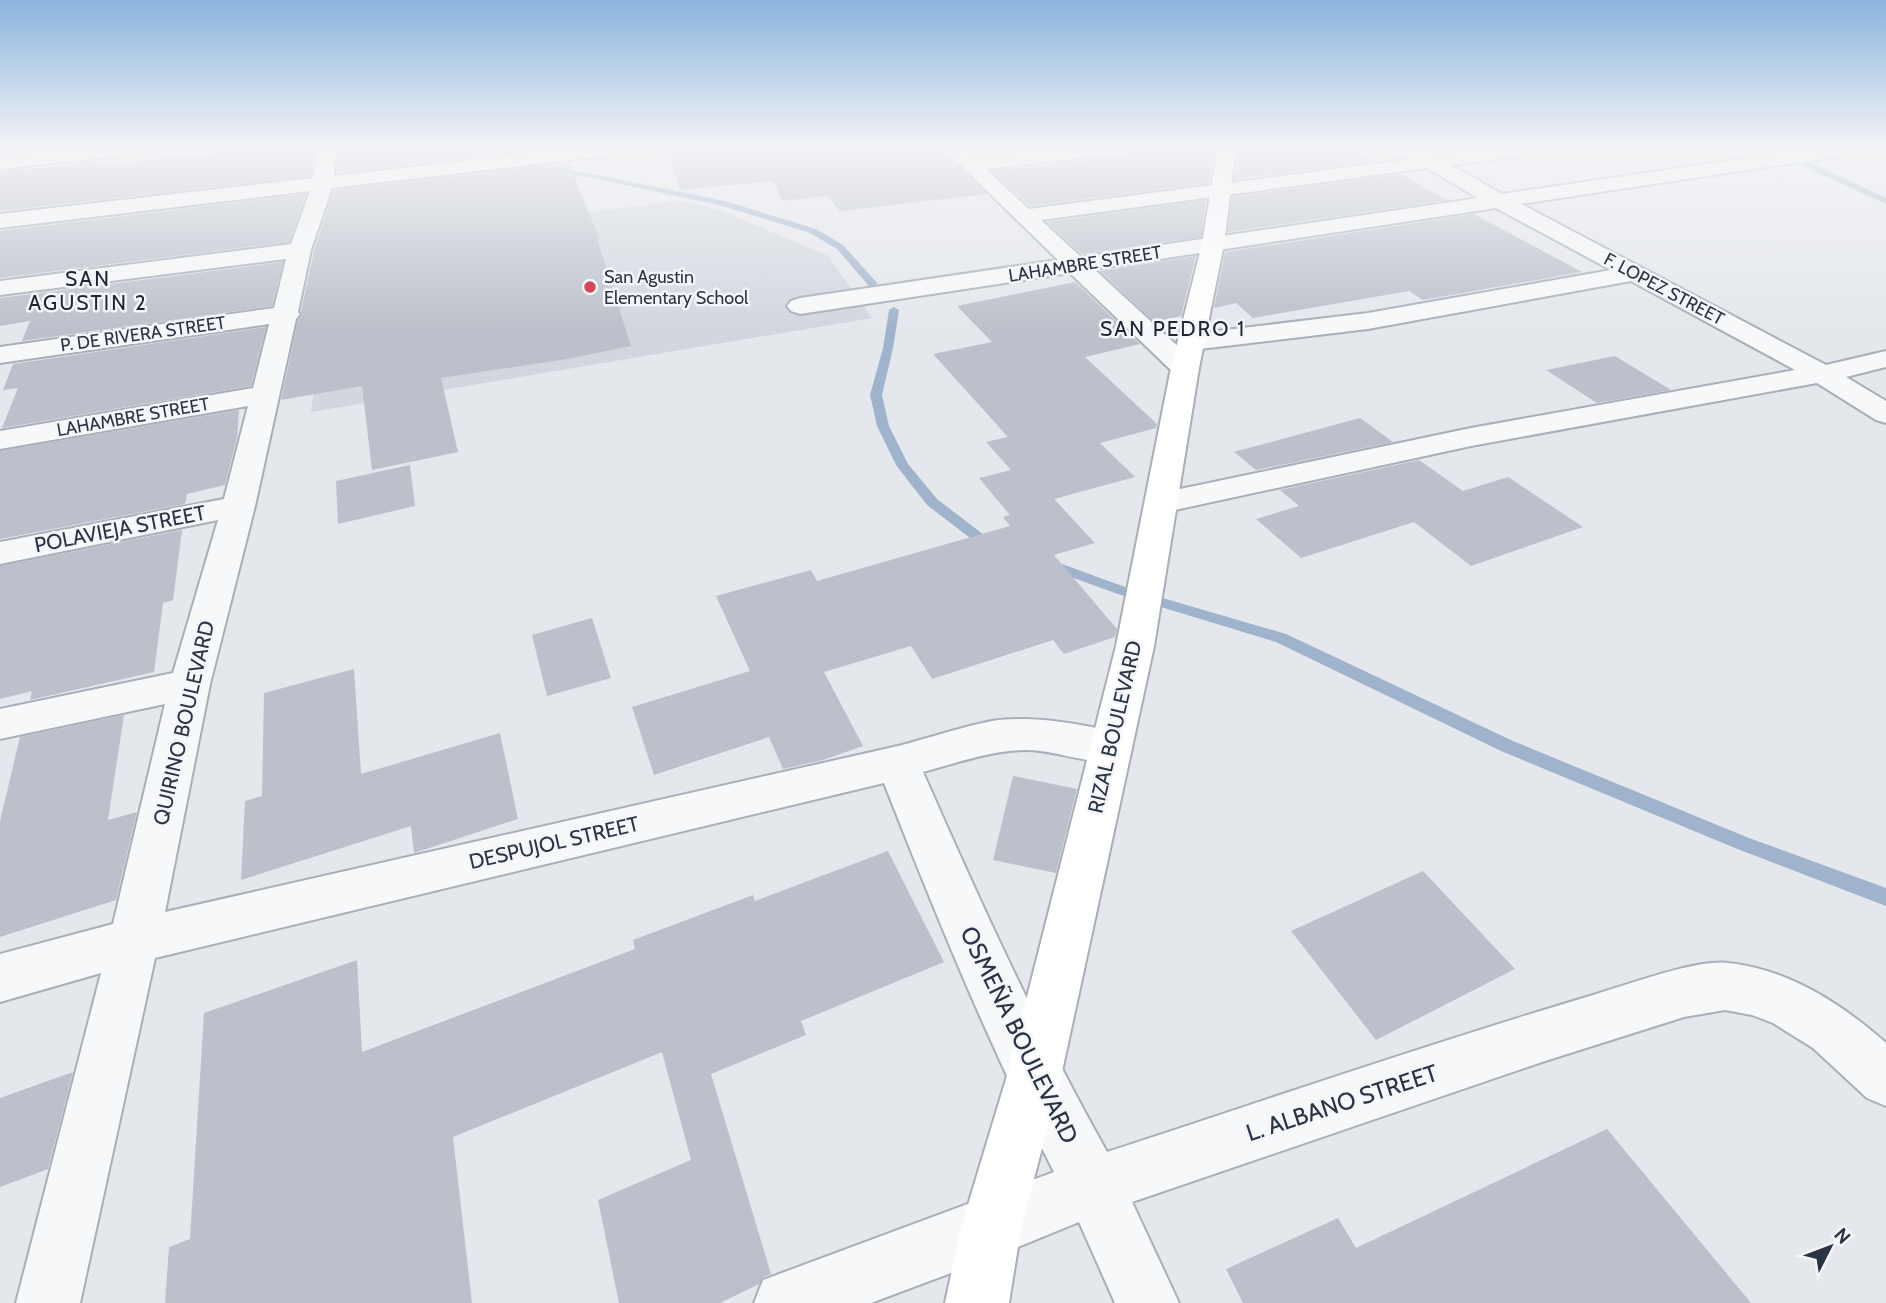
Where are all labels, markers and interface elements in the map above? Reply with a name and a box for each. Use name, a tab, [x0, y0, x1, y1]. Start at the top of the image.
street label: LAHAMBRE STREET	[1007, 241, 1163, 287]
street label: F. LOPEZ STREET	[1600, 248, 1728, 330]
district label: SAN AGUSTIN 2	[28, 266, 148, 315]
place label: San Agustin Elementary School	[604, 266, 749, 309]
marker: San Agustin Elementary School	[582, 279, 598, 295]
street label: P. DE RIVERA STREET	[59, 311, 227, 356]
district label: SAN PEDRO 1	[1100, 316, 1246, 341]
street label: LAHAMBRE STREET	[55, 393, 211, 441]
street label: POLAVIEJA STREET	[32, 500, 208, 557]
street label: QUIRINO BOULEVARD	[148, 618, 219, 828]
street label: RIZAL BOULEVARD	[1082, 638, 1147, 816]
street label: DESPUJOL STREET	[466, 811, 641, 874]
street label: OSMEÑA BOULEVARD	[954, 922, 1085, 1148]
street label: L. ALBANO STREET	[1242, 1058, 1442, 1147]
north arrow	[1795, 1212, 1865, 1282]
text: N	[1829, 1223, 1855, 1249]

